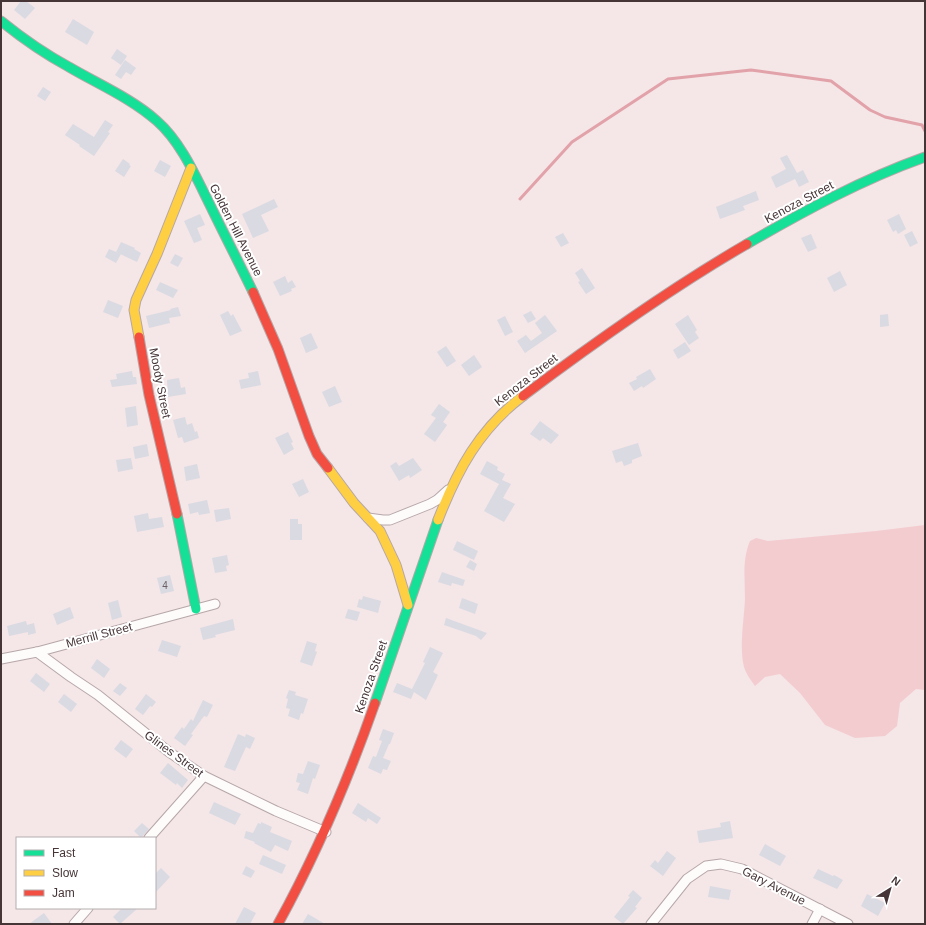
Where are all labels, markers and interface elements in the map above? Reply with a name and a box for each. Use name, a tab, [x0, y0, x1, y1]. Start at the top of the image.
street label: Kenoza Street	[762, 178, 836, 226]
street label: Golden Hill Avenue	[207, 181, 266, 279]
street label: Moody Street	[146, 347, 174, 420]
street label: Kenoza Street	[492, 351, 561, 409]
house number: 4	[162, 580, 168, 591]
street label: Merrill Street	[64, 619, 134, 651]
street label: Kenoza Street	[352, 638, 390, 715]
street label: Glines Street	[142, 728, 207, 780]
legend	[16, 837, 156, 909]
text: Fast	[52, 846, 76, 860]
street label: Gary Avenue	[740, 864, 808, 908]
text: Slow	[52, 866, 78, 880]
north arrow	[870, 869, 910, 909]
text: N	[889, 874, 903, 888]
text: Jam	[52, 886, 75, 900]

